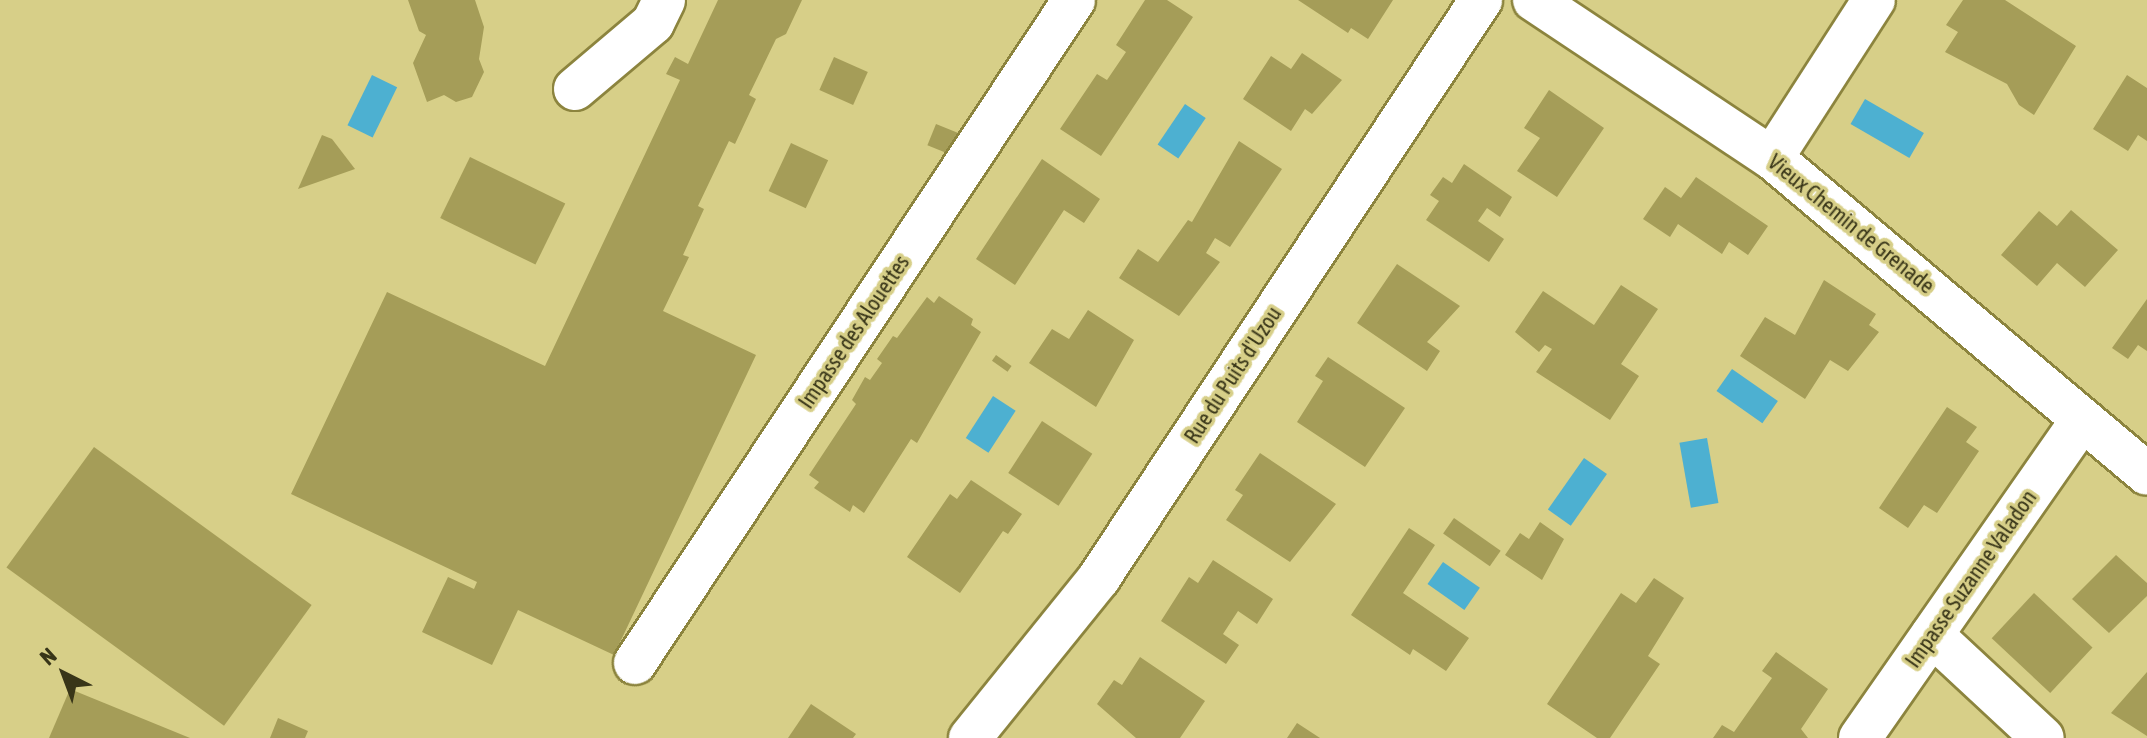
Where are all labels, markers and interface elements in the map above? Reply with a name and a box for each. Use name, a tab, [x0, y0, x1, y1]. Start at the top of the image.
street label: Vieux Chemin de Grenade	[1762, 149, 1940, 299]
street label: Impasse des Alouettes	[793, 250, 915, 414]
street label: Rue du Puits d'Uzou	[1179, 302, 1287, 448]
street label: Impasse Suzanne Valadon	[1900, 485, 2042, 673]
north arrow	[24, 634, 104, 714]
text: N	[34, 642, 61, 670]

